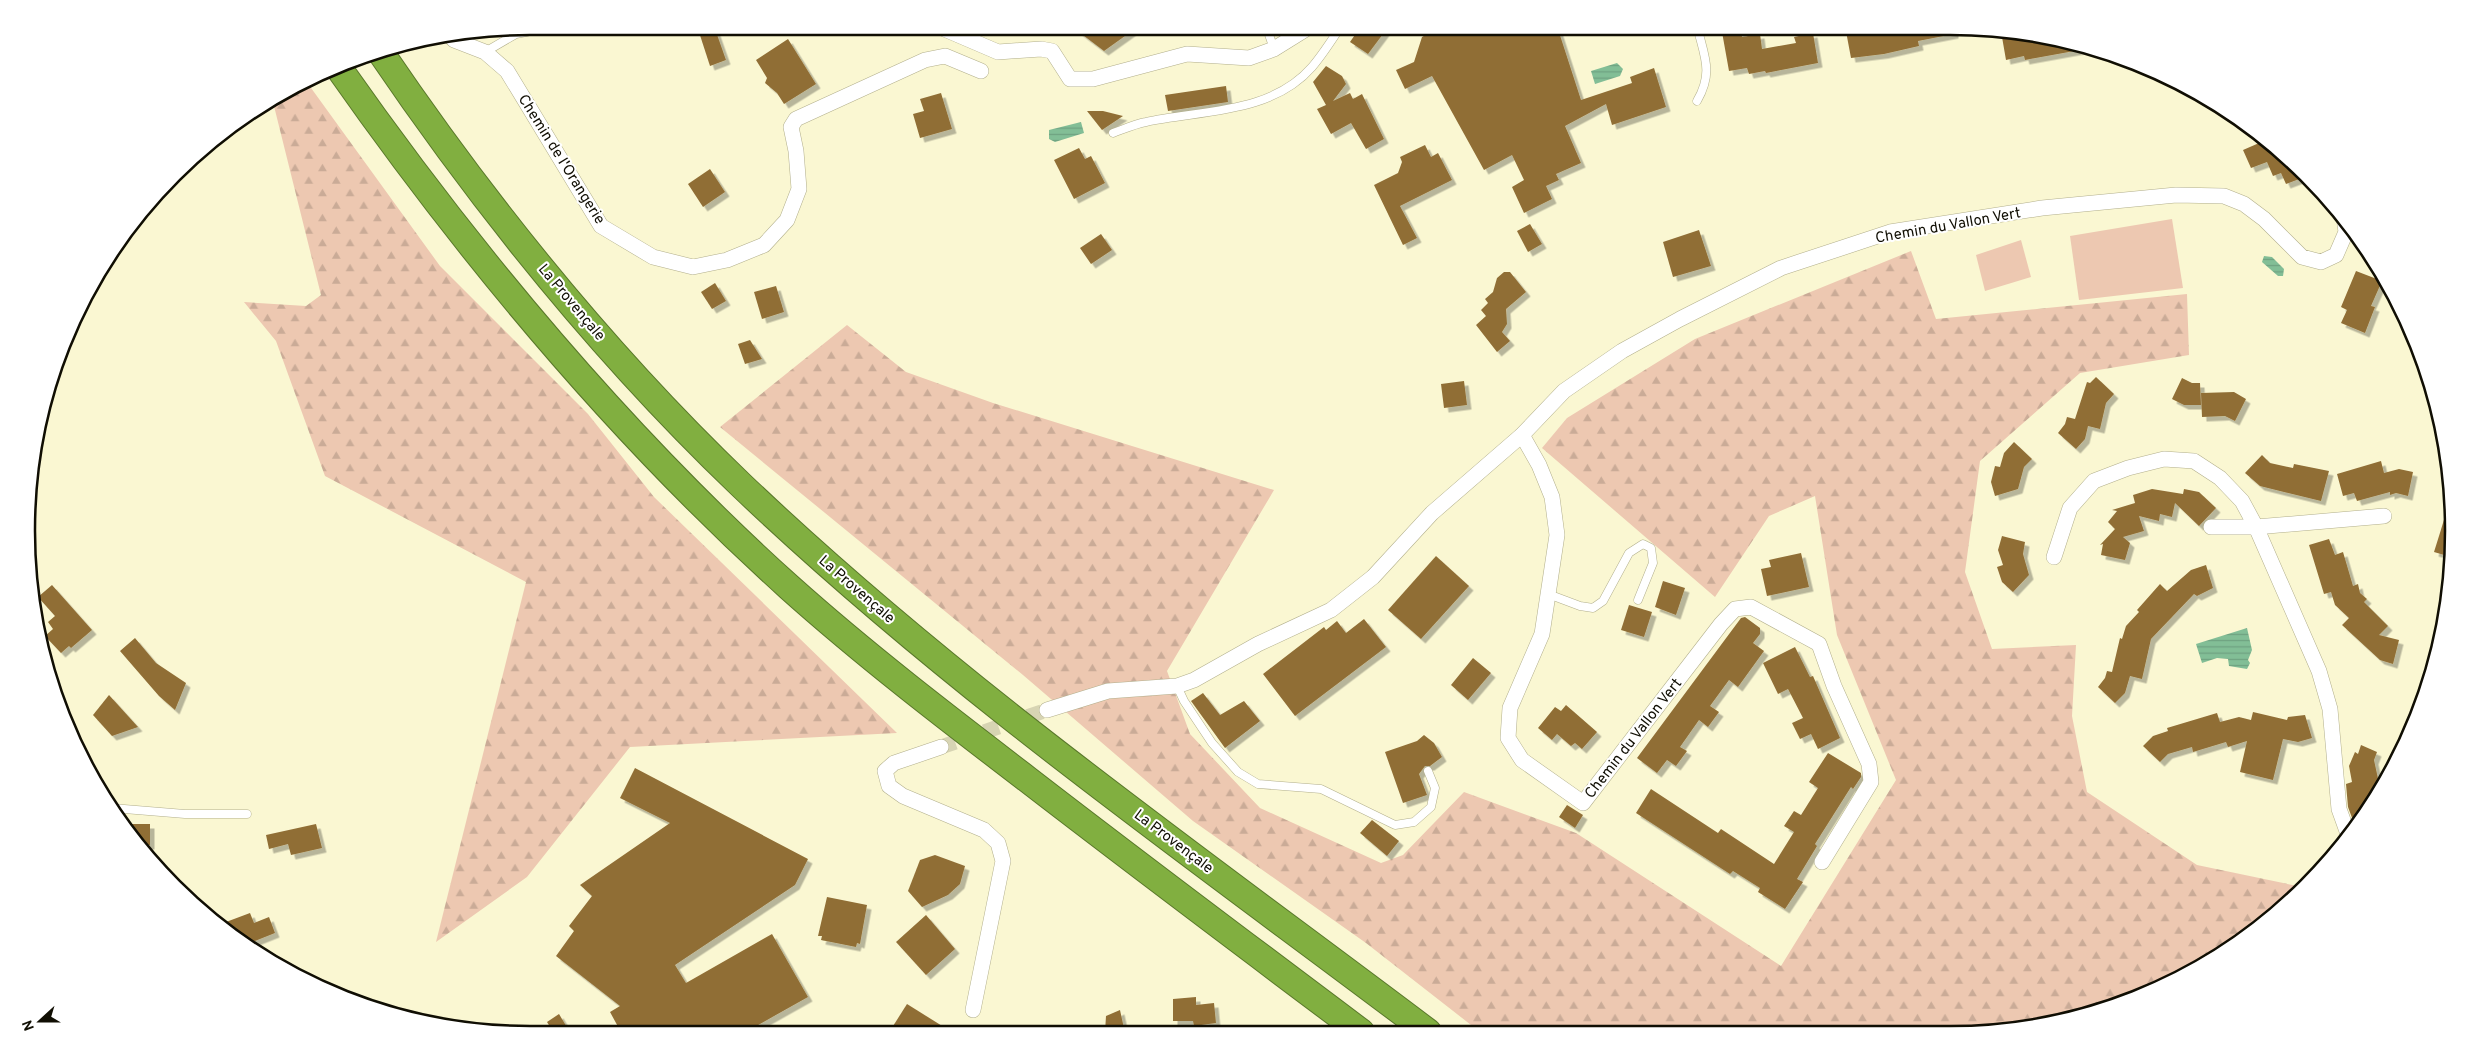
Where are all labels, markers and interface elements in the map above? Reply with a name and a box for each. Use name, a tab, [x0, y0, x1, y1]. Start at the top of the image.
street label: Chemin de l'Orangerie	[513, 91, 608, 228]
street label: Chemin du Vallon Vert	[1874, 204, 2022, 249]
street label: La Provençale	[533, 261, 609, 345]
street label: La Provençale	[814, 552, 898, 628]
street label: Chemin du Vallon Vert	[1581, 675, 1687, 803]
street label: La Provençale	[1130, 806, 1217, 878]
north arrow	[15, 996, 65, 1046]
text: N	[20, 1017, 39, 1033]

